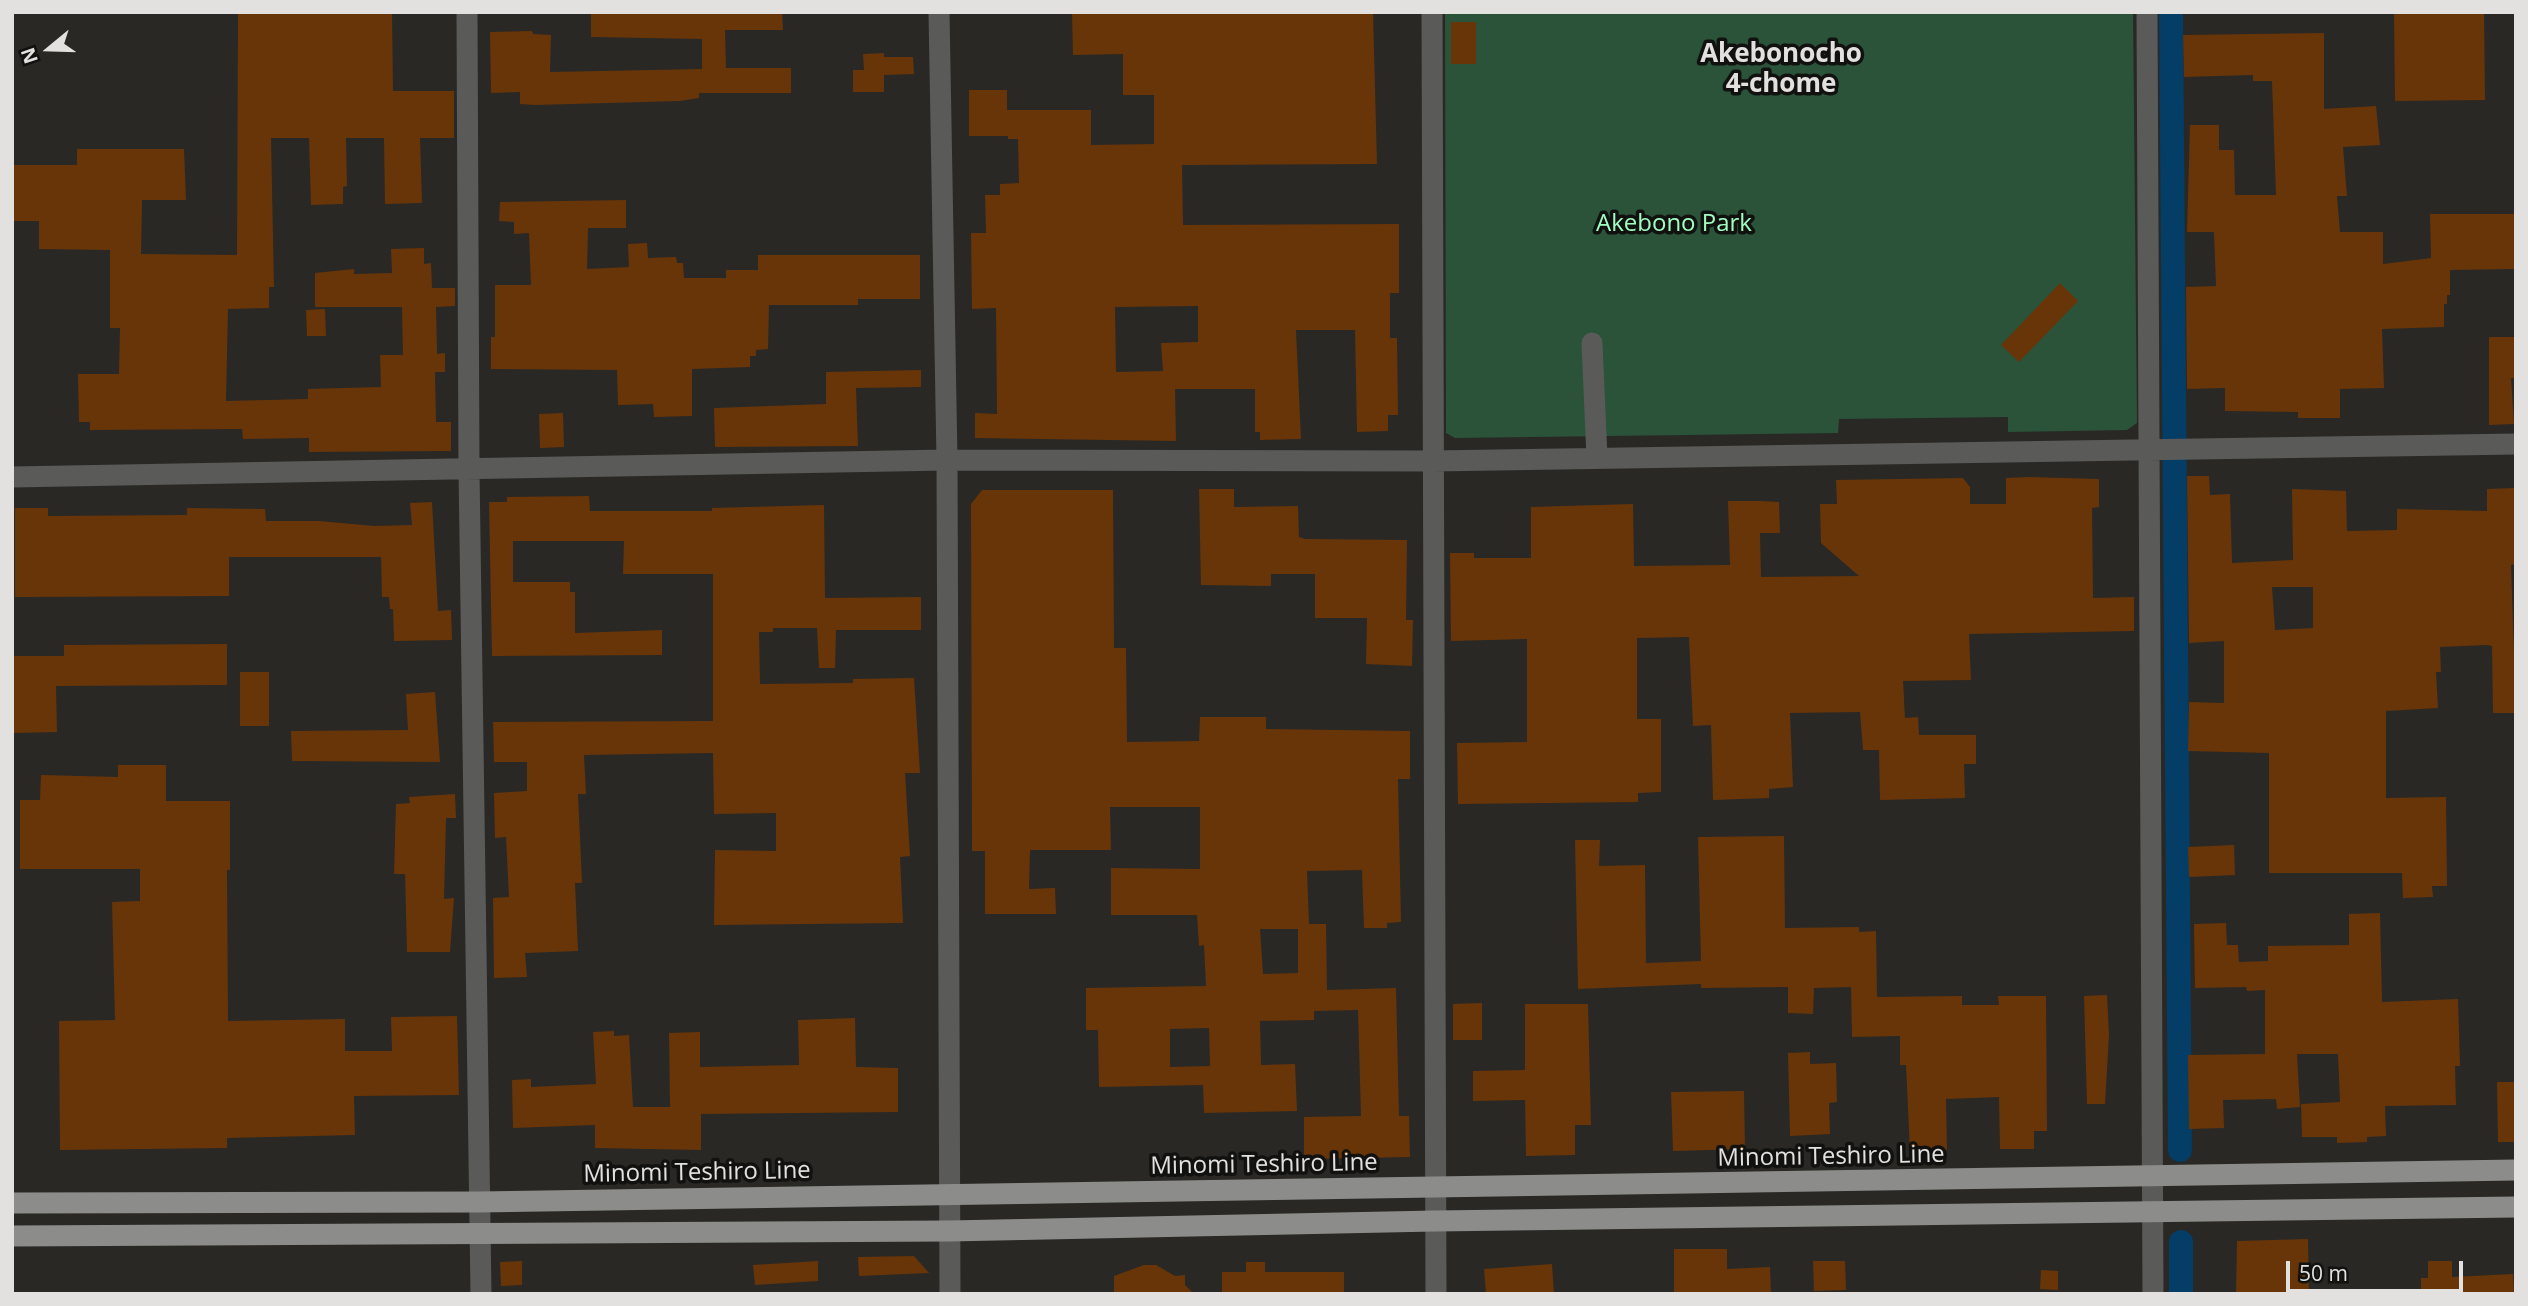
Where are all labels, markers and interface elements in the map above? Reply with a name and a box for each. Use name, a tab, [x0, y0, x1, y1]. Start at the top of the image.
north arrow	[14, 14, 84, 84]
district label: Akebonocho 4-chome	[1700, 39, 1862, 100]
text: N	[14, 44, 44, 67]
park label: Akebono Park	[1596, 210, 1752, 238]
street label: Minomi Teshiro Line	[1717, 1141, 1945, 1173]
street label: Minomi Teshiro Line	[1150, 1149, 1378, 1181]
street label: Minomi Teshiro Line	[583, 1157, 811, 1189]
scale bar	[2290, 1246, 2467, 1290]
text: 50 m	[2299, 1259, 2348, 1287]

